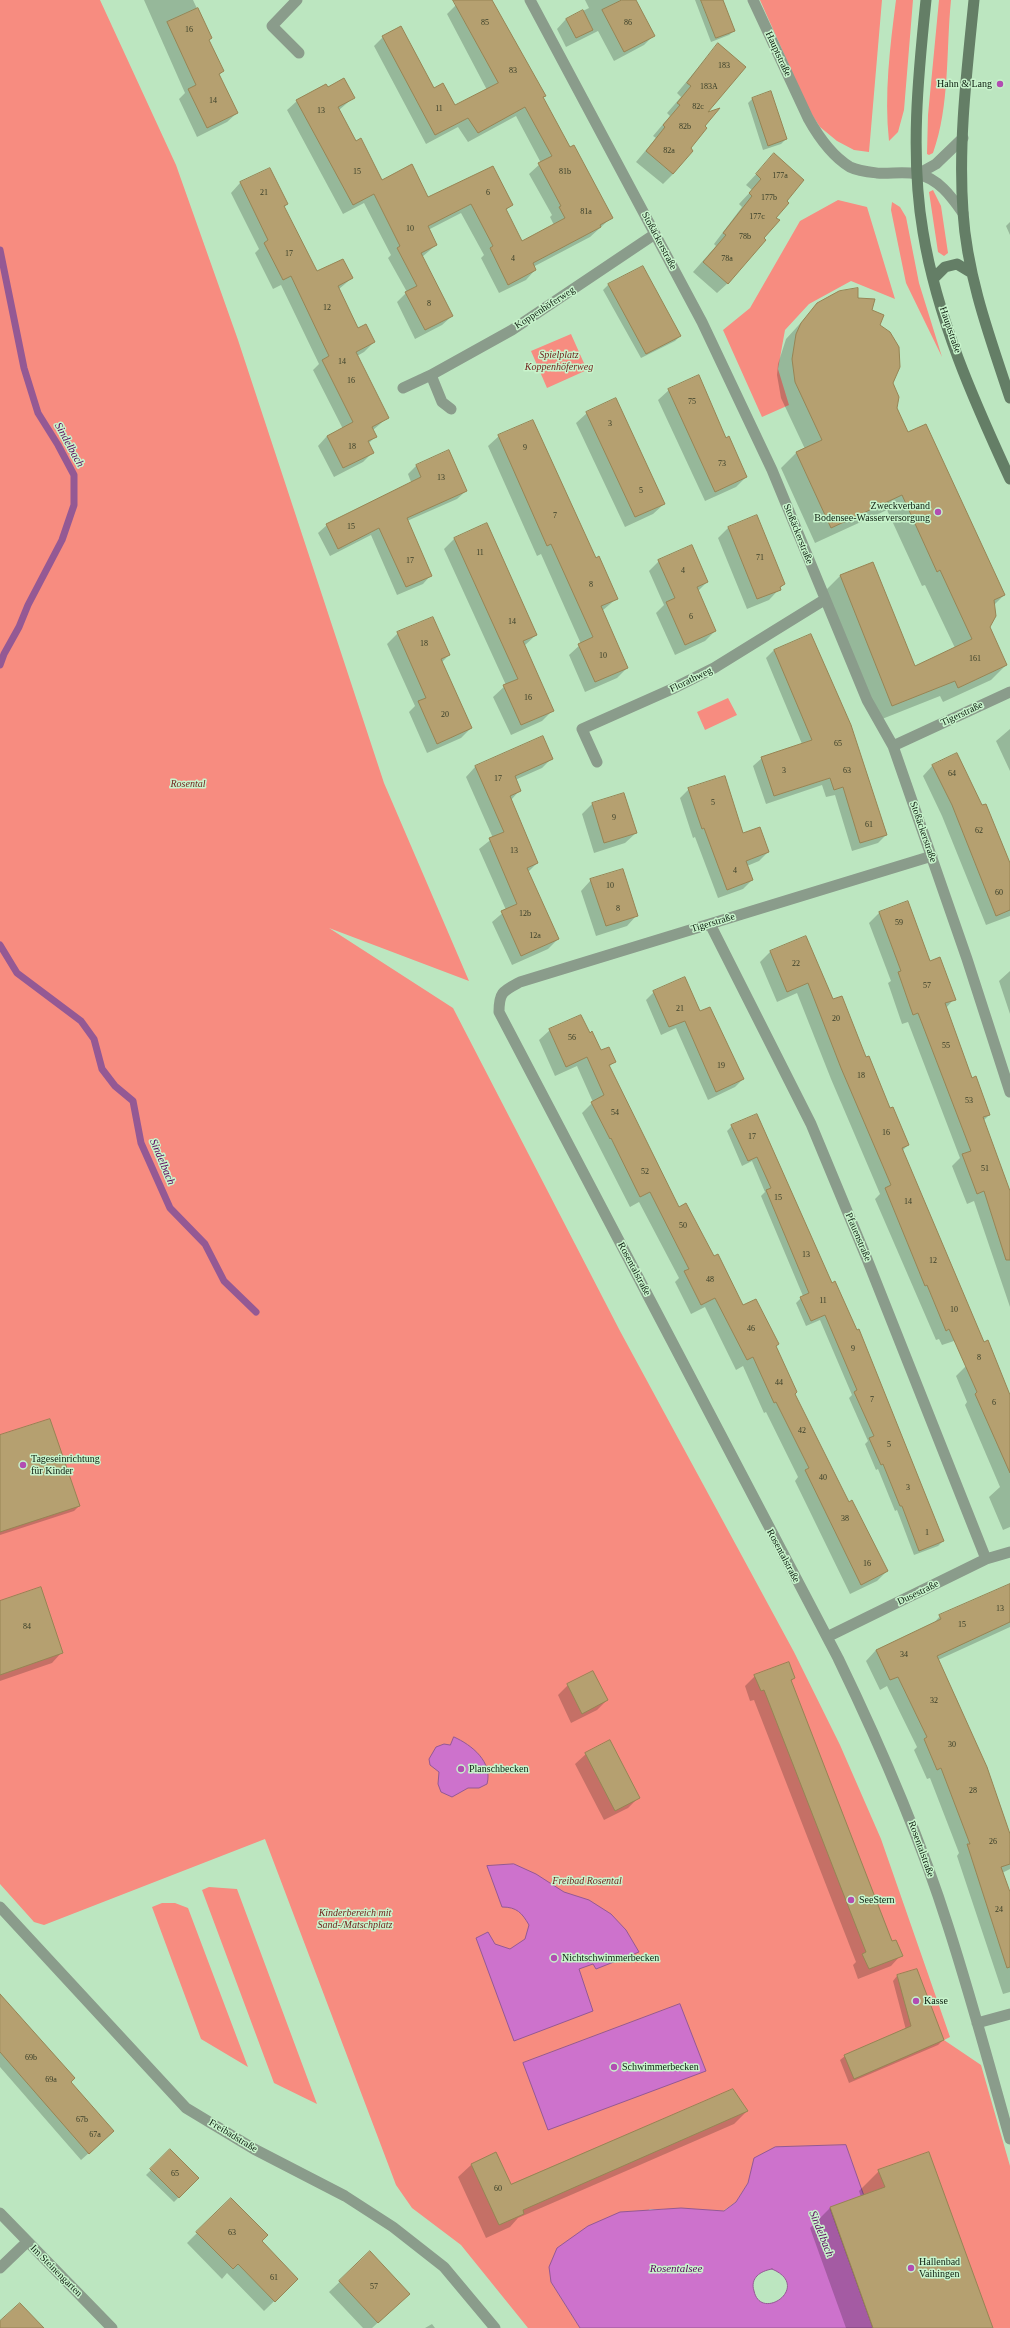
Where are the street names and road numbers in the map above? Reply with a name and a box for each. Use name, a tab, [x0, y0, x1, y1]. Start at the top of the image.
street label: Hauptstraße	[762, 30, 794, 78]
street label: Stoßäckerstraße	[639, 210, 679, 272]
street label: Koppenhöferweg	[513, 284, 577, 332]
street label: Hauptstraße	[936, 305, 964, 355]
street label: Stoßäckerstraße	[780, 502, 816, 566]
street label: Florathweg	[668, 665, 714, 695]
street label: Tigerstraße	[939, 699, 985, 729]
street label: Stoßäckerstraße	[907, 800, 939, 864]
street label: Tigerstraße	[690, 911, 736, 935]
street label: Pfauenstraße	[842, 1211, 874, 1263]
street label: Rosentalstraße	[615, 1240, 653, 1298]
street label: Rosentalstraße	[764, 1527, 802, 1585]
street label: Dusestraße	[895, 1578, 941, 1608]
street label: Rosentalstraße	[905, 1819, 937, 1879]
street label: Freibadstraße	[207, 2117, 259, 2155]
street label: Im Steinengarten	[28, 2243, 84, 2299]

